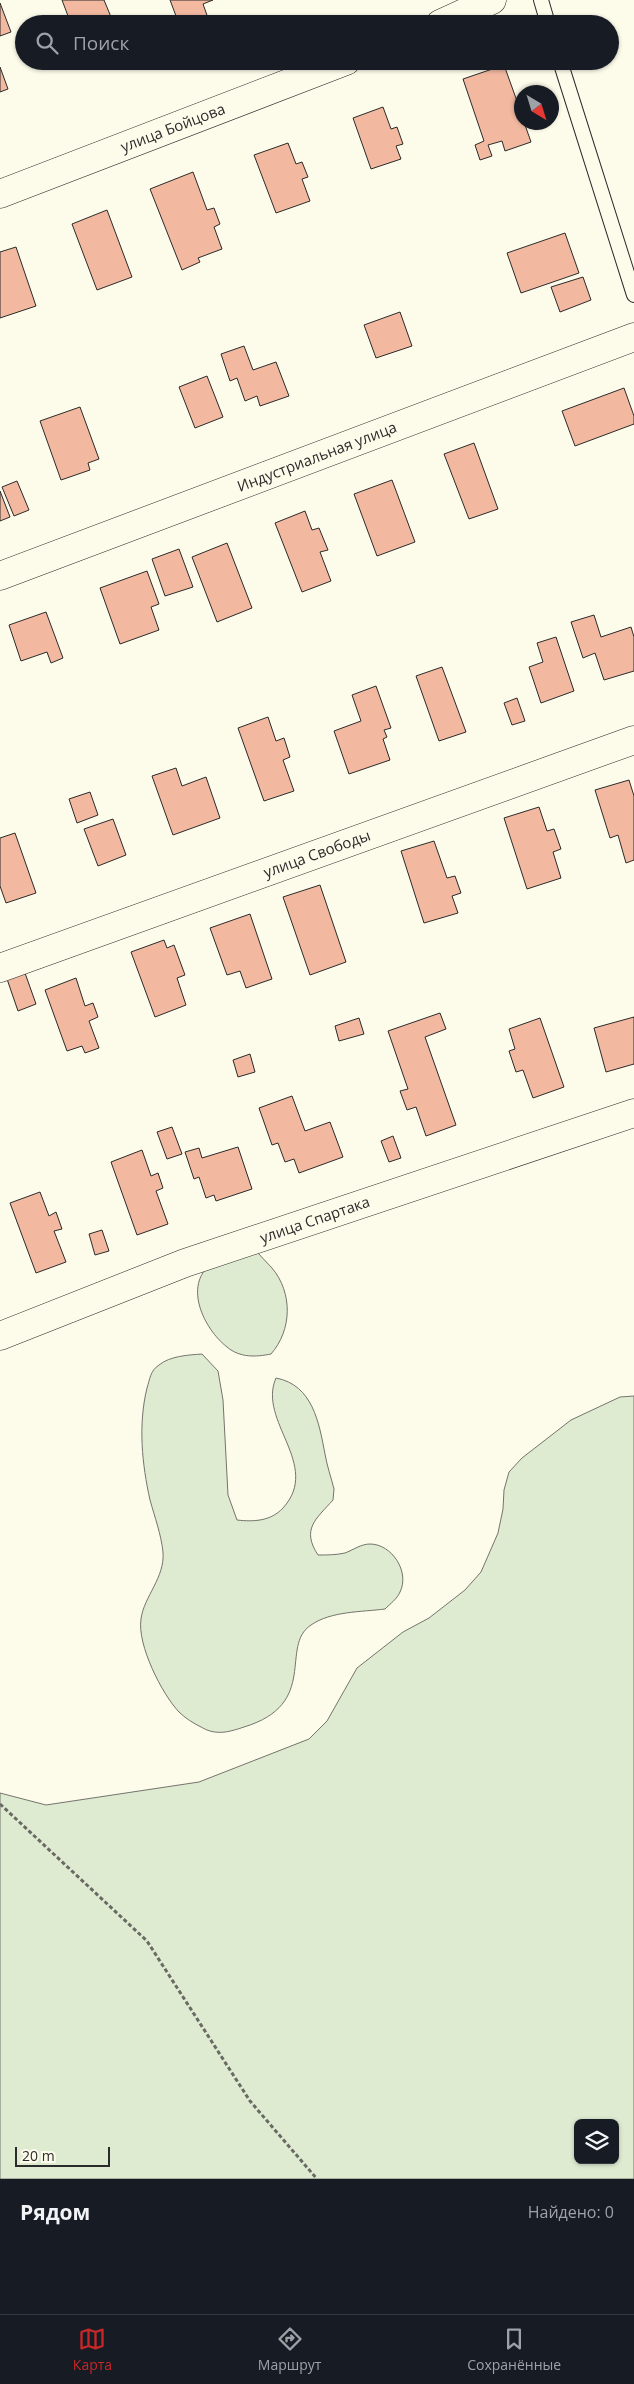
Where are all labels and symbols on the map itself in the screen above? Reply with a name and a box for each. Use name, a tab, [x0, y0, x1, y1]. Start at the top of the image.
north arrow	[514, 85, 559, 130]
street label: улица Бойцова	[118, 98, 228, 156]
street label: Индустриальная улица	[234, 416, 399, 496]
street label: улица Свободы	[260, 824, 373, 882]
street label: улица Спартака	[257, 1191, 372, 1247]
scale bar	[15, 2144, 110, 2167]

